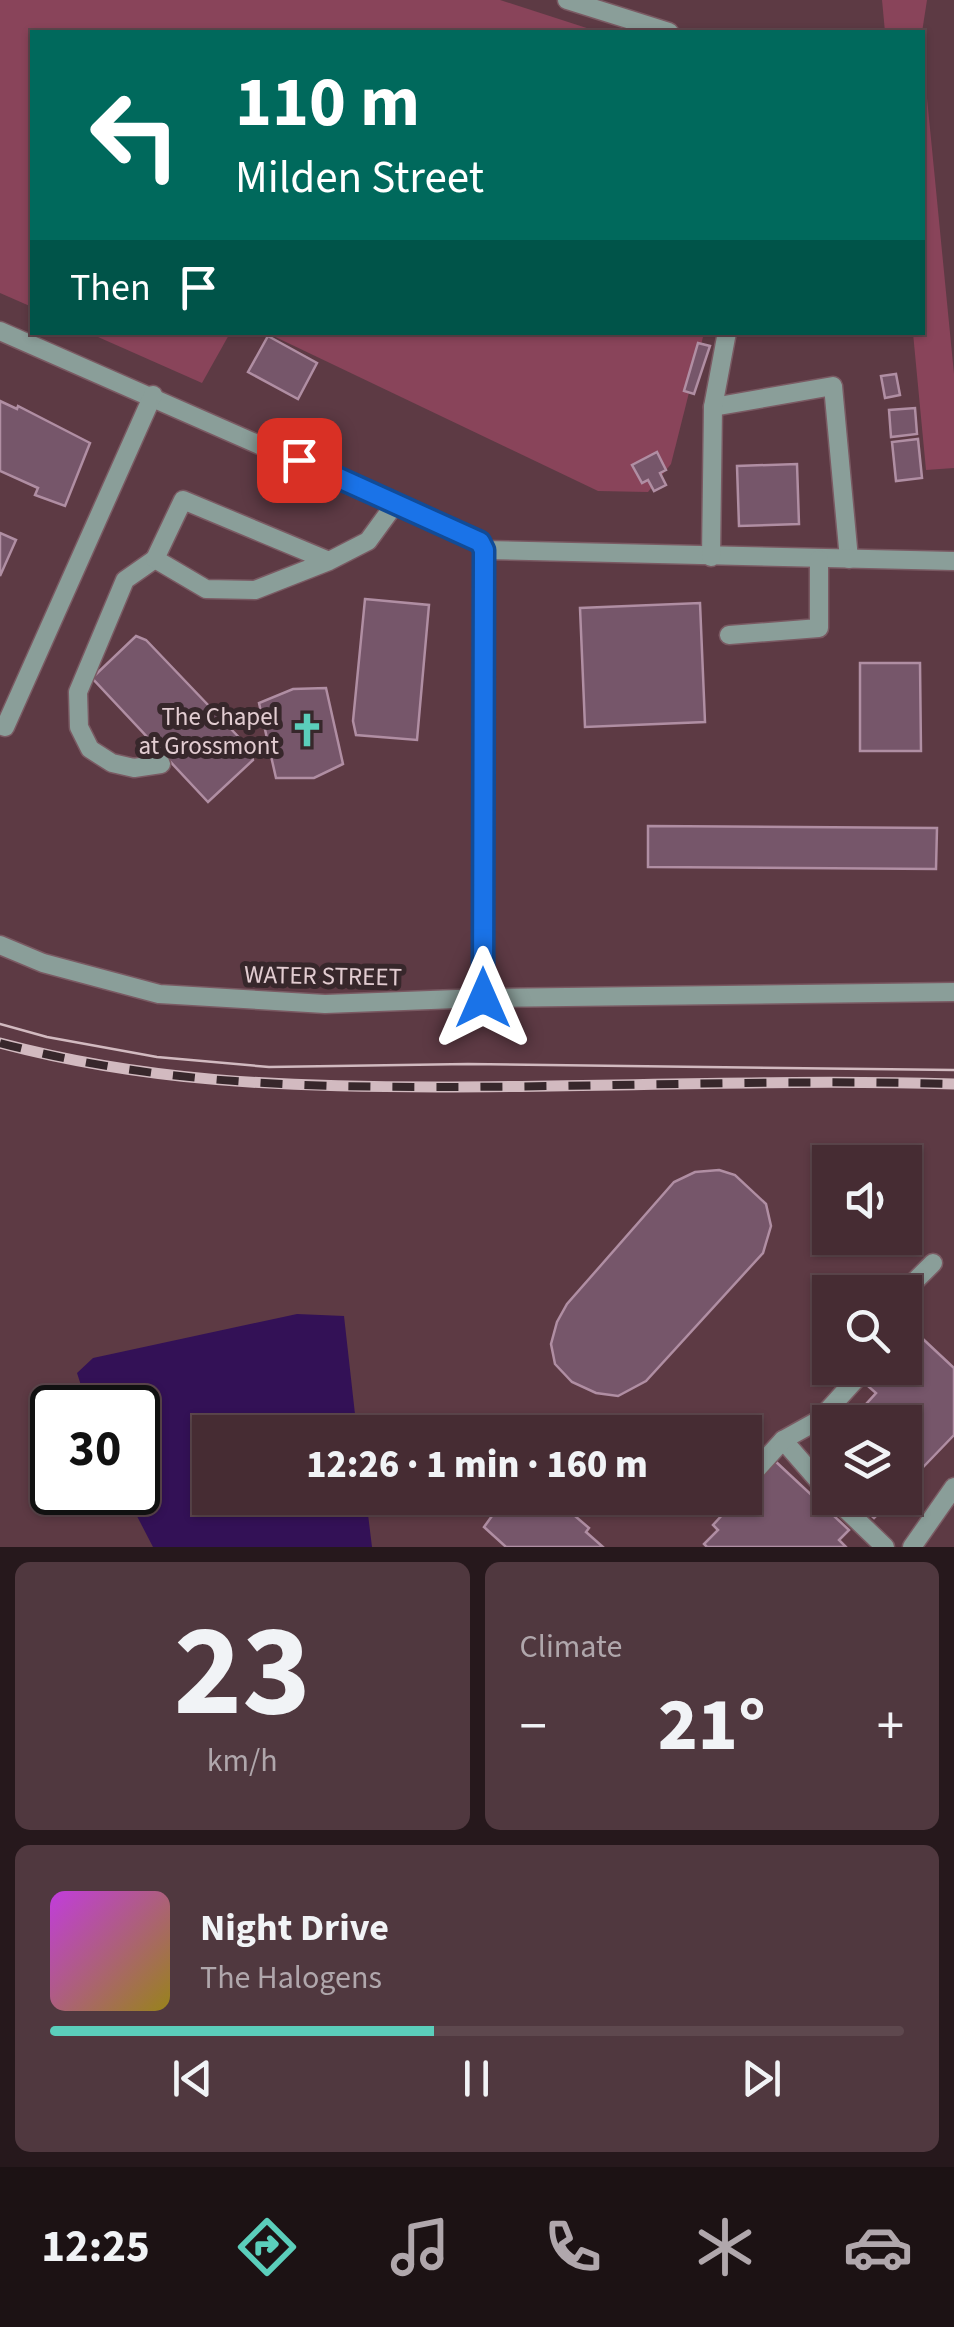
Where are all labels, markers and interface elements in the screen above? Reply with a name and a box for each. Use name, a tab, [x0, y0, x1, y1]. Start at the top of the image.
text: 110 m	[235, 53, 420, 153]
icon: left	[70, 70, 200, 200]
text: Milden Street	[235, 146, 484, 210]
icon: arrive	[171, 260, 226, 315]
text: Then	[70, 261, 151, 315]
pin	[257, 418, 342, 503]
icon: arrive	[272, 433, 327, 488]
place label: The Chapel at Grossmont	[139, 699, 280, 764]
church icon: The Chapel at Grossmont	[288, 711, 326, 749]
position arrow	[431, 946, 535, 1050]
street label: WATER STREET	[244, 957, 402, 995]
map controls	[812, 1145, 922, 1515]
button: sound	[812, 1145, 922, 1255]
button: search	[812, 1275, 922, 1385]
speed limit sign: 30	[30, 1385, 160, 1515]
button: layers	[812, 1405, 922, 1515]
text: 12:26 · 1 min · 160 m	[306, 1438, 648, 1492]
text: 23	[174, 1580, 311, 1765]
text: Climate	[520, 1624, 622, 1670]
text: 21°	[658, 1672, 766, 1779]
text: −	[520, 1688, 547, 1766]
text: +	[877, 1688, 904, 1766]
text: km/h	[207, 1738, 278, 1784]
text: Night Drive	[200, 1901, 389, 1955]
text: The Halogens	[200, 1955, 382, 2001]
icon: previous	[165, 2051, 220, 2106]
icon: pause	[449, 2051, 504, 2106]
icon: next	[734, 2051, 789, 2106]
icon: directions	[232, 2212, 302, 2282]
icon: music	[385, 2212, 455, 2282]
icon: phone	[538, 2212, 608, 2282]
icon: climate	[690, 2212, 760, 2282]
icon: car	[843, 2212, 913, 2282]
text: 12:25	[41, 2215, 150, 2279]

